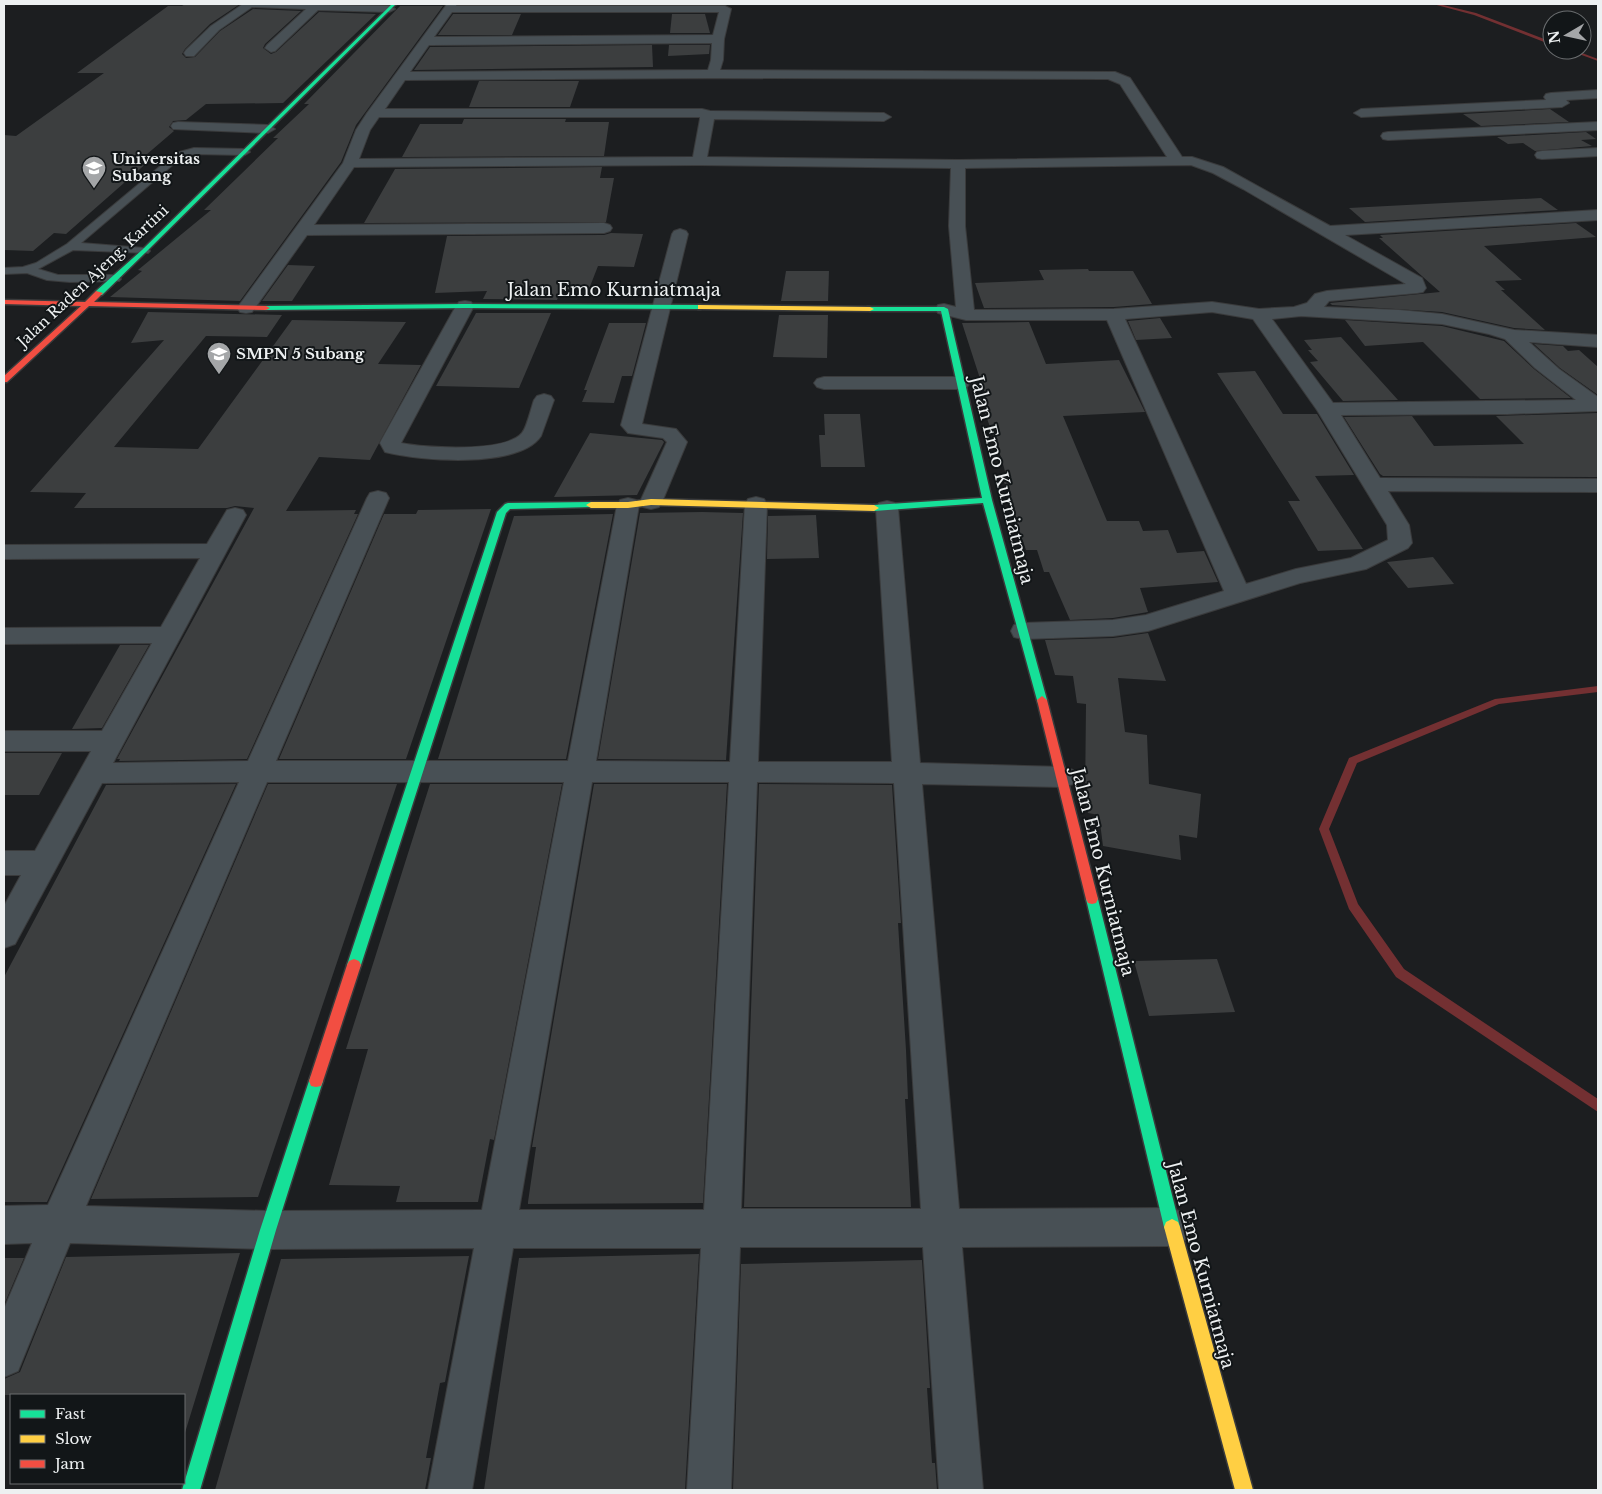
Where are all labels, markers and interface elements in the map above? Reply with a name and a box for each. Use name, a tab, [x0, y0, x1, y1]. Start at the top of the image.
north arrow	[1542, 10, 1592, 60]
text: N	[1544, 29, 1564, 45]
place label: Universitas Subang	[112, 149, 200, 185]
school or university icon: Universitas Subang	[81, 155, 107, 189]
street label: Jalan Raden Ajeng. Kartini	[12, 200, 172, 352]
street label: Jalan Emo Kurniatmaja	[505, 279, 721, 301]
school or university icon: SMPN 5 Subang	[206, 341, 232, 375]
place label: SMPN 5 Subang	[236, 344, 365, 363]
street label: Jalan Emo Kurniatmaja	[965, 372, 1039, 586]
street label: Jalan Emo Kurniatmaja	[1066, 764, 1140, 978]
street label: Jalan Emo Kurniatmaja	[1162, 1157, 1239, 1371]
legend	[10, 1394, 185, 1484]
text: Fast	[55, 1404, 86, 1423]
text: Slow	[55, 1429, 92, 1448]
text: Jam	[53, 1454, 85, 1473]

